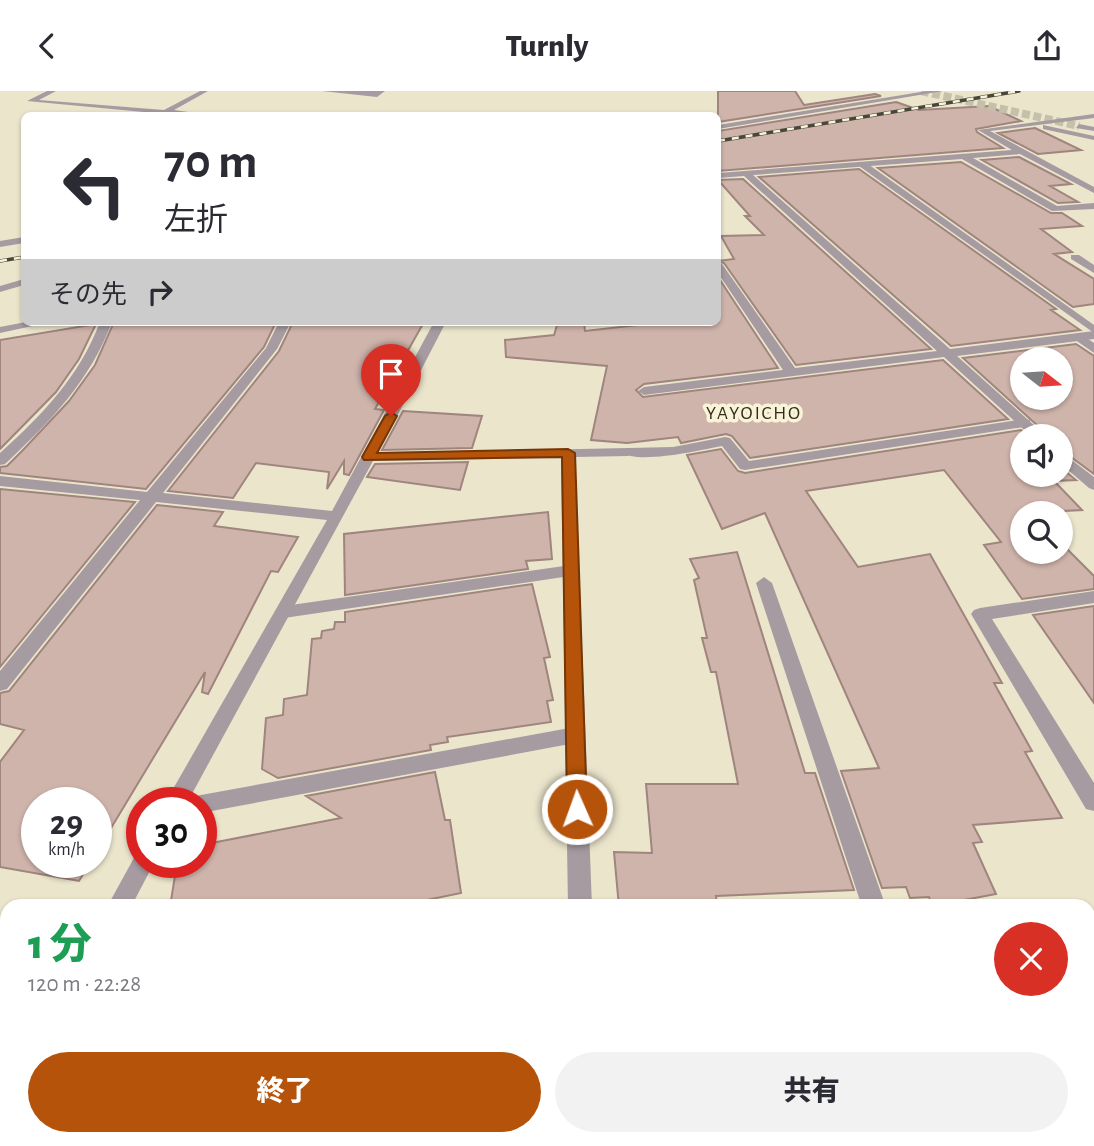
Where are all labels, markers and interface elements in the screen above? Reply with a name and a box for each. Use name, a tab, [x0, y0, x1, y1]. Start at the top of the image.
icon: back	[28, 27, 66, 65]
icon: share	[1028, 27, 1066, 65]
text: Turnly	[506, 30, 588, 62]
text: 70 m	[164, 138, 258, 187]
icon: left	[49, 140, 140, 231]
text: 左折	[164, 204, 228, 236]
icon: right	[141, 273, 179, 311]
text: その先	[49, 282, 127, 308]
pin	[361, 344, 421, 416]
north arrow	[1010, 347, 1073, 409]
map controls	[1010, 347, 1073, 564]
icon: arrive	[372, 355, 410, 393]
district label: YAYOICHO	[706, 404, 802, 423]
button: sound	[1010, 424, 1073, 487]
button: search	[1010, 501, 1073, 564]
position arrow	[540, 772, 614, 846]
speed limit sign: 30	[126, 787, 217, 878]
text: 29	[50, 806, 83, 841]
text: km/h	[48, 841, 85, 859]
button: close	[994, 922, 1068, 996]
text: 1 分	[28, 924, 92, 966]
text: 120 m · 22:28	[28, 973, 141, 996]
button: 終了	[28, 1052, 541, 1132]
button: 共有	[555, 1052, 1068, 1132]

